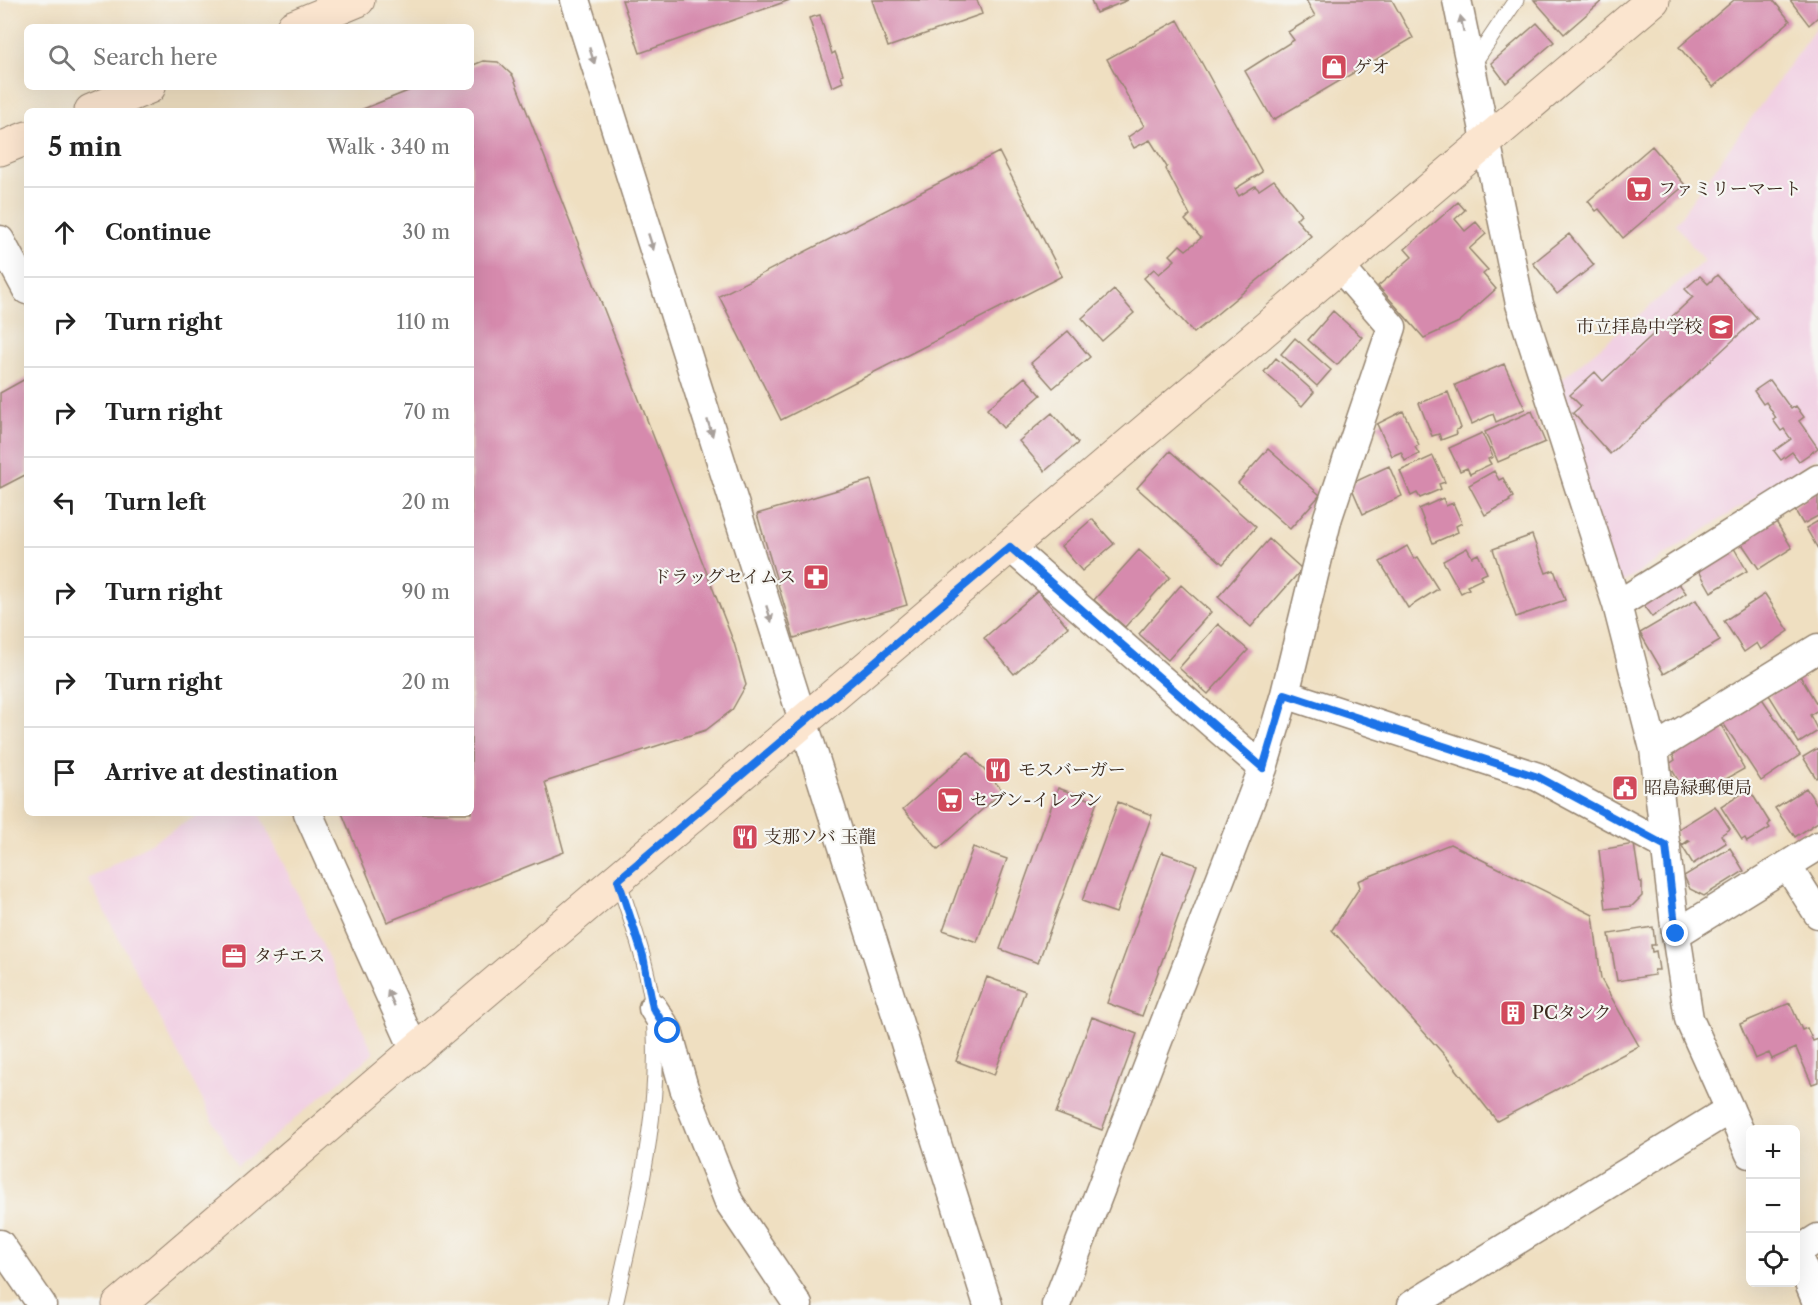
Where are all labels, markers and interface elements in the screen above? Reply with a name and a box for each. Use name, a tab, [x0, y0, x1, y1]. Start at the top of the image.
one-way arrow	[1457, 14, 1466, 33]
search box	[24, 24, 474, 90]
icon: search	[45, 41, 78, 74]
text: Search here	[93, 44, 218, 71]
one-way arrow	[588, 47, 597, 65]
shop icon: ゲオ	[1319, 52, 1349, 82]
place label: ゲオ	[1354, 56, 1390, 78]
text: 5 min	[48, 131, 122, 163]
text: Walk · 340 m	[327, 135, 450, 159]
supermarket icon: ファミリーマート	[1624, 174, 1654, 204]
place label: ファミリーマート	[1658, 178, 1802, 200]
icon: ahead	[48, 216, 81, 249]
text: Continue	[105, 219, 211, 246]
text: 30 m	[402, 220, 450, 244]
one-way arrow	[647, 233, 656, 251]
icon: right	[48, 306, 81, 339]
text: Turn right	[105, 309, 223, 336]
text: 110 m	[397, 310, 450, 334]
school or university icon: 市立拝島中学校	[1706, 312, 1736, 342]
place label: 市立拝島中学校	[1576, 316, 1702, 338]
icon: right	[48, 396, 81, 429]
text: Turn right	[105, 399, 223, 426]
text: 70 m	[404, 400, 450, 424]
one-way arrow	[706, 419, 715, 437]
icon: left	[48, 486, 81, 519]
text: Turn left	[105, 489, 206, 516]
text: 20 m	[402, 490, 450, 514]
pharmacy icon: ドラッグセイムス	[801, 562, 831, 592]
place label: ドラッグセイムス	[653, 566, 796, 588]
icon: right	[48, 576, 81, 609]
text: Turn right	[105, 579, 223, 606]
text: 90 m	[402, 580, 450, 604]
one-way arrow	[764, 605, 774, 623]
icon: right	[48, 666, 81, 699]
text: Turn right	[105, 669, 223, 696]
text: 20 m	[402, 670, 450, 694]
restaurant icon: モスバーガー	[983, 755, 1013, 785]
icon: arrive	[48, 756, 81, 789]
text: Arrive at destination	[105, 759, 338, 786]
place label: モスバーガー	[1018, 759, 1126, 781]
public building icon: 昭島緑郵便局	[1610, 773, 1640, 803]
place label: 昭島緑郵便局	[1644, 777, 1752, 799]
supermarket icon: セブン-イレブン	[935, 785, 965, 815]
place label: セブン-イレブン	[970, 789, 1103, 811]
restaurant icon: 支那ソバ 玉龍	[730, 822, 760, 852]
place label: 支那ソバ 玉龍	[764, 826, 876, 848]
route end	[1662, 920, 1688, 946]
office icon: タチエス	[219, 941, 249, 971]
place label: タチエス	[254, 945, 325, 967]
one-way arrow	[386, 989, 395, 1006]
building icon: PCタンク	[1498, 998, 1528, 1028]
place label: PCタンク	[1532, 1002, 1611, 1024]
route start	[654, 1017, 680, 1043]
map controls	[1746, 1125, 1800, 1287]
button: +	[1746, 1125, 1800, 1179]
button: −	[1746, 1179, 1800, 1233]
button: locate	[1746, 1233, 1800, 1287]

